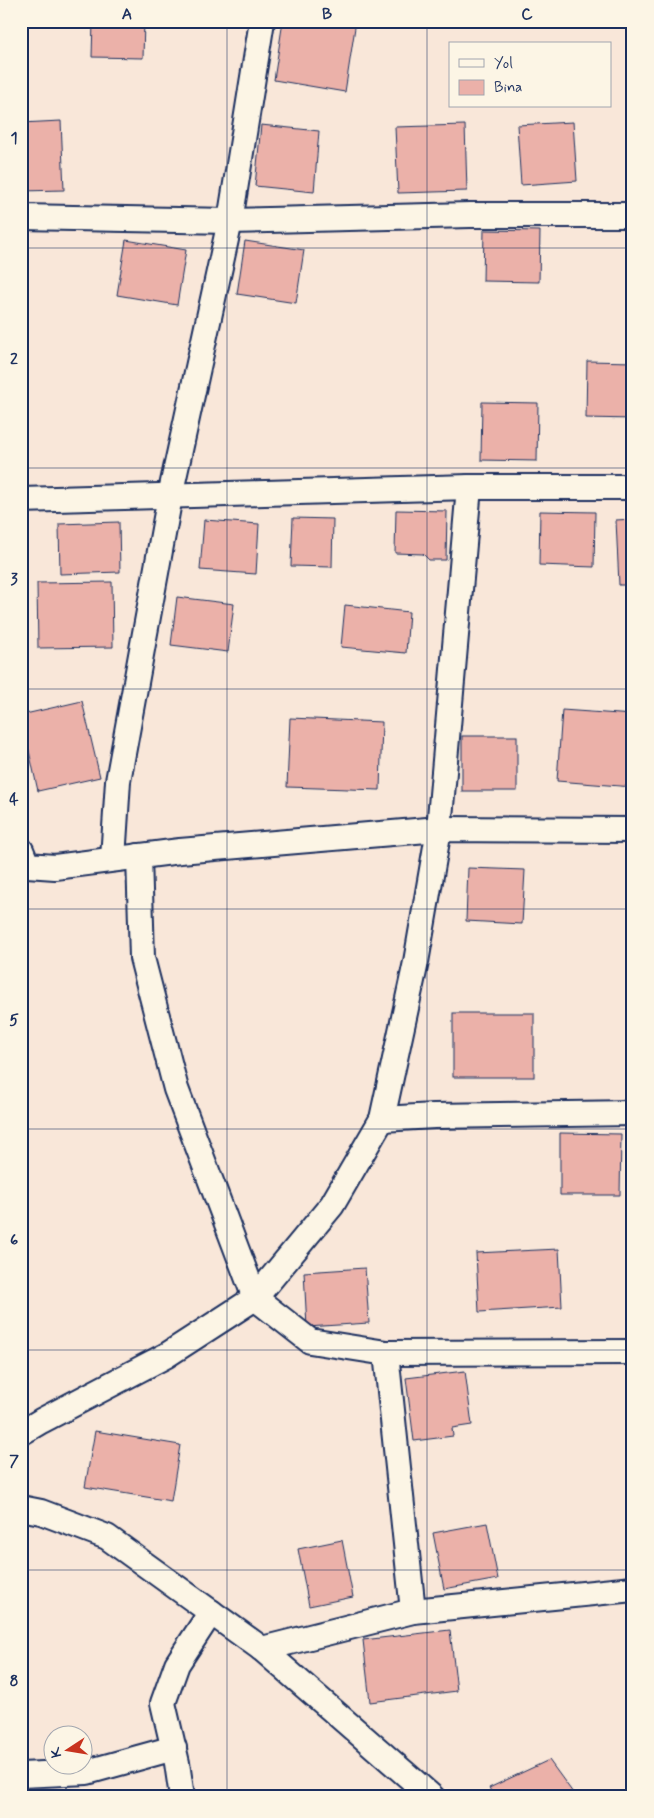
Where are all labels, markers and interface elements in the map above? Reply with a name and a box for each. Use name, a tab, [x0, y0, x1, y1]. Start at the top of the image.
text: A	[122, 4, 132, 25]
text: B	[322, 4, 332, 25]
text: C	[521, 4, 533, 25]
legend	[449, 42, 612, 108]
text: Yol	[494, 54, 513, 74]
text: Bina	[494, 78, 522, 98]
text: 1	[10, 128, 18, 149]
text: 2	[10, 349, 18, 370]
text: 3	[10, 569, 18, 590]
text: 4	[9, 789, 19, 810]
text: 5	[9, 1010, 19, 1031]
text: 6	[10, 1230, 18, 1251]
text: 7	[9, 1451, 19, 1472]
text: 8	[9, 1671, 19, 1692]
north arrow	[42, 1726, 92, 1776]
text: K	[46, 1745, 66, 1759]

